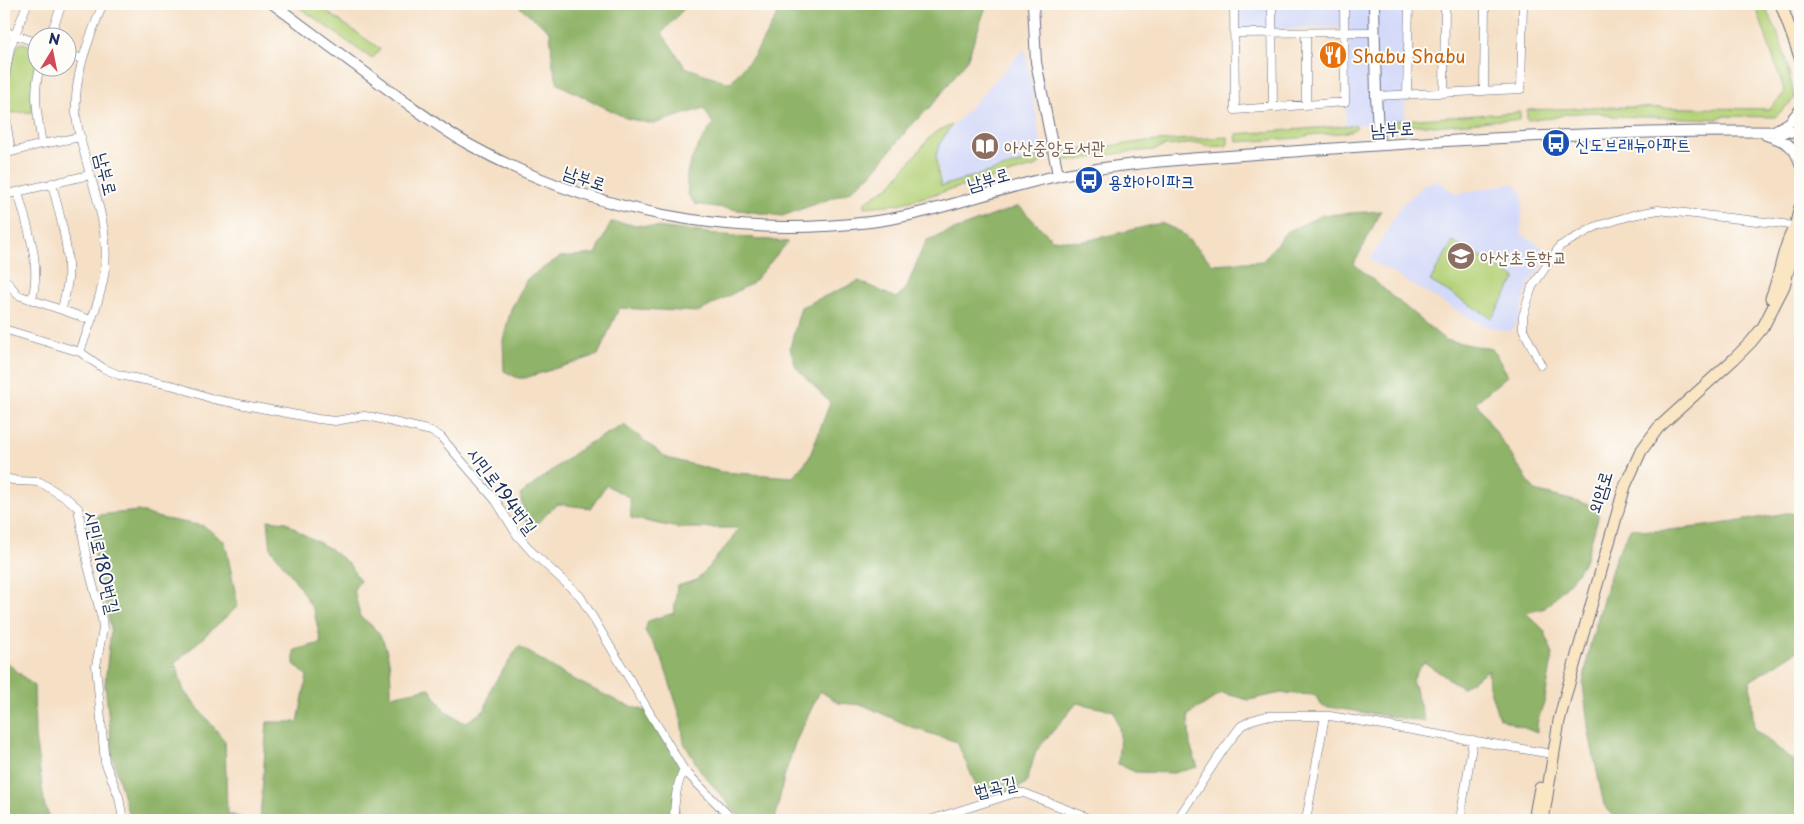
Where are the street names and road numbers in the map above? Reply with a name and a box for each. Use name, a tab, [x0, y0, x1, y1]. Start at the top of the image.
street label: 남부로	[1370, 113, 1414, 143]
street label: 남부로	[89, 150, 125, 198]
street label: 남부로	[560, 157, 610, 197]
street label: 남부로	[963, 159, 1013, 197]
street label: 시민로194번길	[461, 441, 545, 540]
street label: 외암로	[1580, 467, 1618, 517]
street label: 시민로180번길	[78, 508, 128, 617]
street label: 법곡길	[971, 768, 1020, 804]

